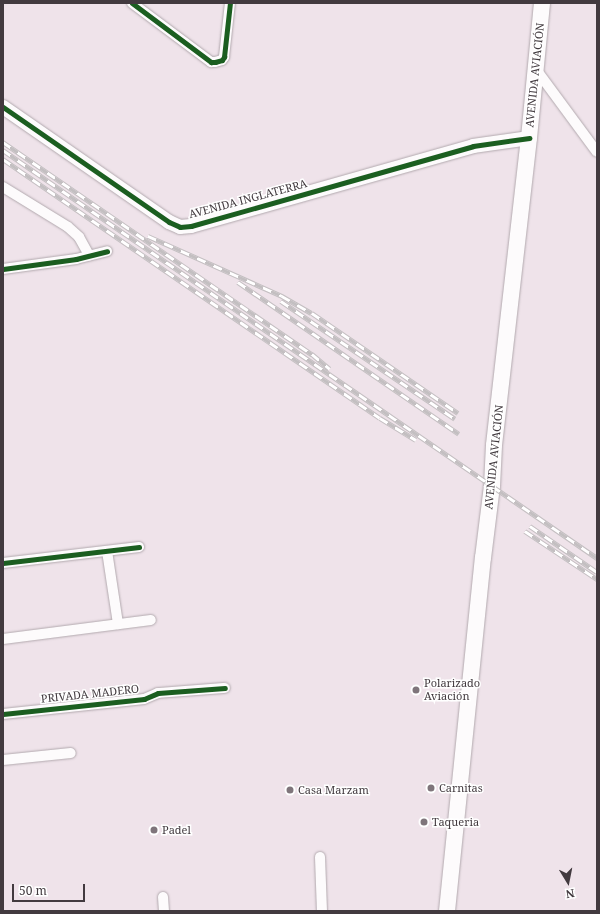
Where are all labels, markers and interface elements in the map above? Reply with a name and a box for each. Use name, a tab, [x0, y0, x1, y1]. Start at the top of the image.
street label: AVENIDA AVIACIÓN	[523, 22, 547, 128]
street label: AVENIDA INGLATERRA	[187, 177, 309, 221]
street label: AVENIDA AVIACIÓN	[482, 404, 506, 510]
place label: Polarizado Aviación	[424, 677, 480, 703]
street label: PRIVADA MADERO	[40, 682, 140, 706]
marker: Polarizado Aviación	[411, 685, 421, 695]
place label: Carnitas	[439, 781, 483, 795]
place label: Casa Marzam	[298, 783, 369, 797]
marker: Carnitas	[426, 783, 436, 793]
marker: Casa Marzam	[285, 785, 295, 795]
place label: Taqueria	[432, 815, 479, 829]
marker: Taqueria	[419, 817, 429, 827]
place label: Padel	[162, 823, 191, 837]
marker: Padel	[149, 825, 159, 835]
north arrow	[548, 862, 588, 902]
scale bar	[14, 876, 87, 902]
text: 50 m	[19, 882, 47, 899]
text: N	[565, 886, 576, 902]

